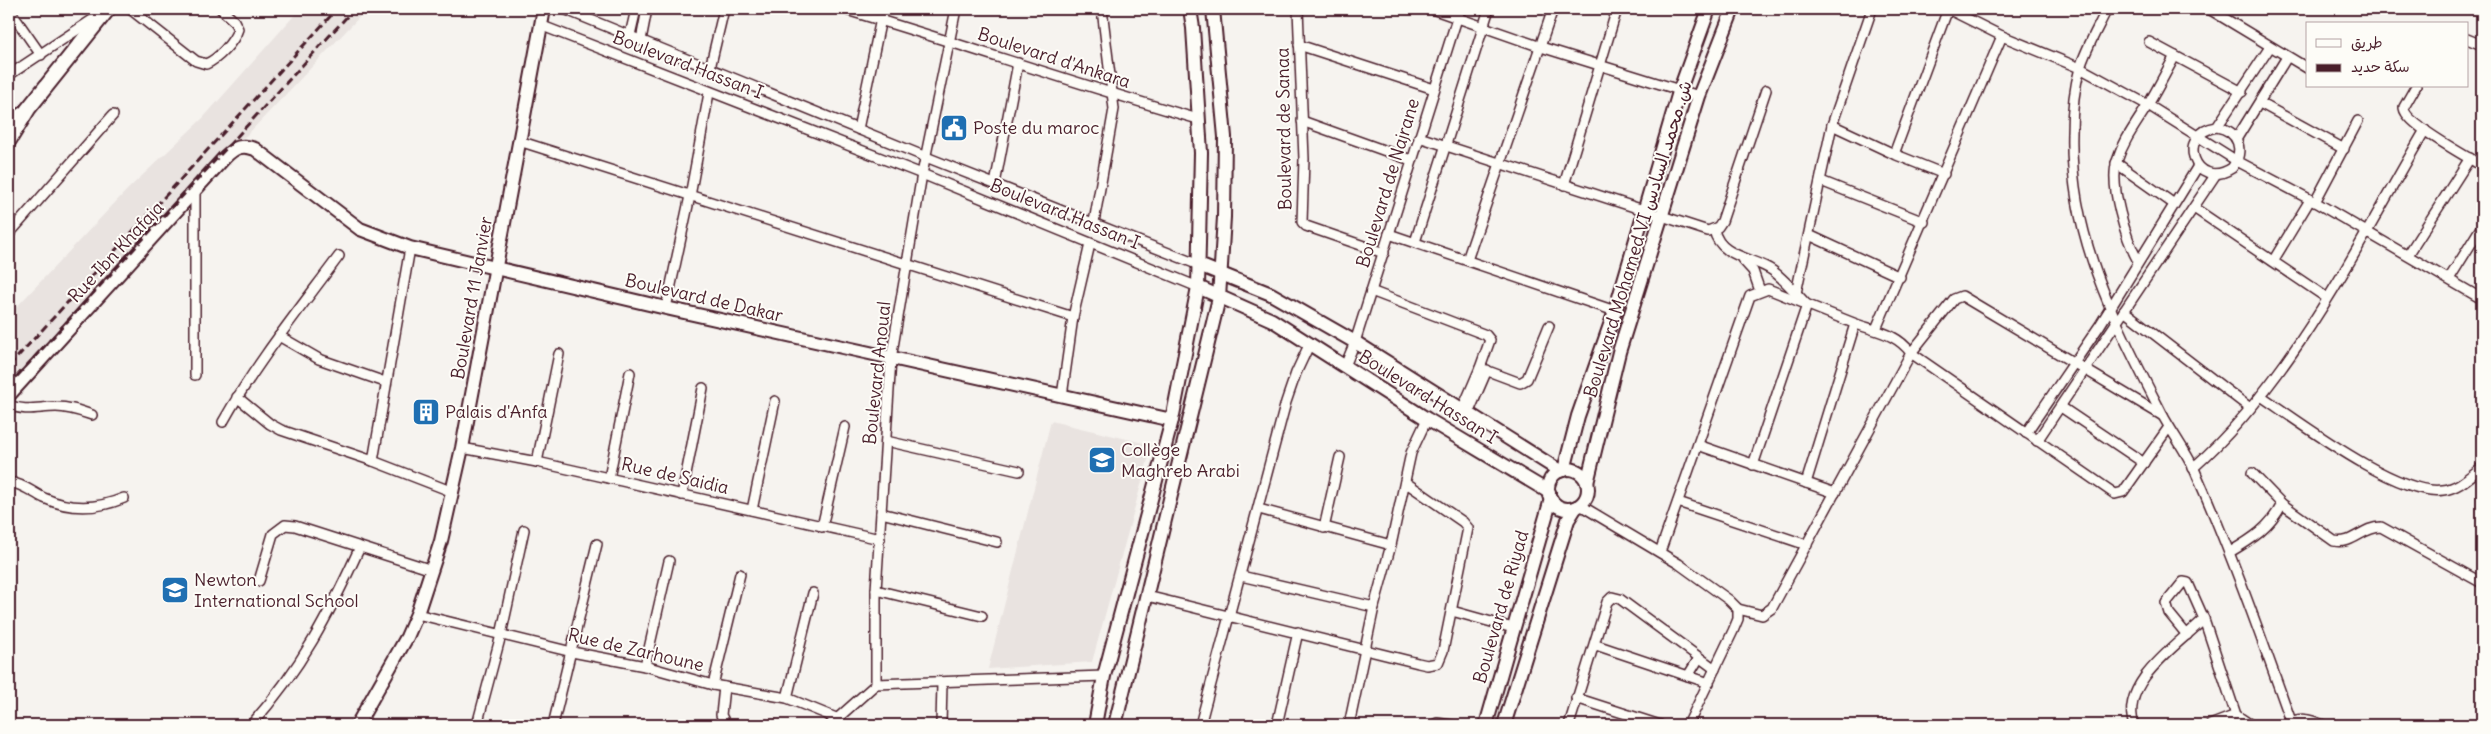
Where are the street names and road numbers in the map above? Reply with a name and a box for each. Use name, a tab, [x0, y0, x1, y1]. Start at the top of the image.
street label: Boulevard d'Ankara	[975, 22, 1133, 93]
street label: Boulevard Hassan I	[610, 25, 767, 104]
street label: Boulevard de Sanaa	[1271, 47, 1296, 211]
street label: Boulevard Mohamed VI ش. محمد السادس	[1578, 78, 1697, 400]
street label: Boulevard de Najrane	[1351, 95, 1424, 270]
street label: Boulevard Hassan I	[987, 173, 1144, 254]
street label: Rue Ibn Khafaja	[63, 196, 168, 307]
street label: Boulevard 11 Janvier	[446, 214, 497, 381]
street label: Boulevard de Dakar	[623, 268, 786, 327]
street label: Boulevard Anoual	[858, 300, 895, 446]
street label: Boulevard Hassan I	[1355, 345, 1502, 449]
street label: Rue de Saidia	[619, 452, 731, 499]
street label: Boulevard de Riyad	[1468, 527, 1533, 686]
street label: Rue de Zarhoune	[566, 623, 706, 676]

